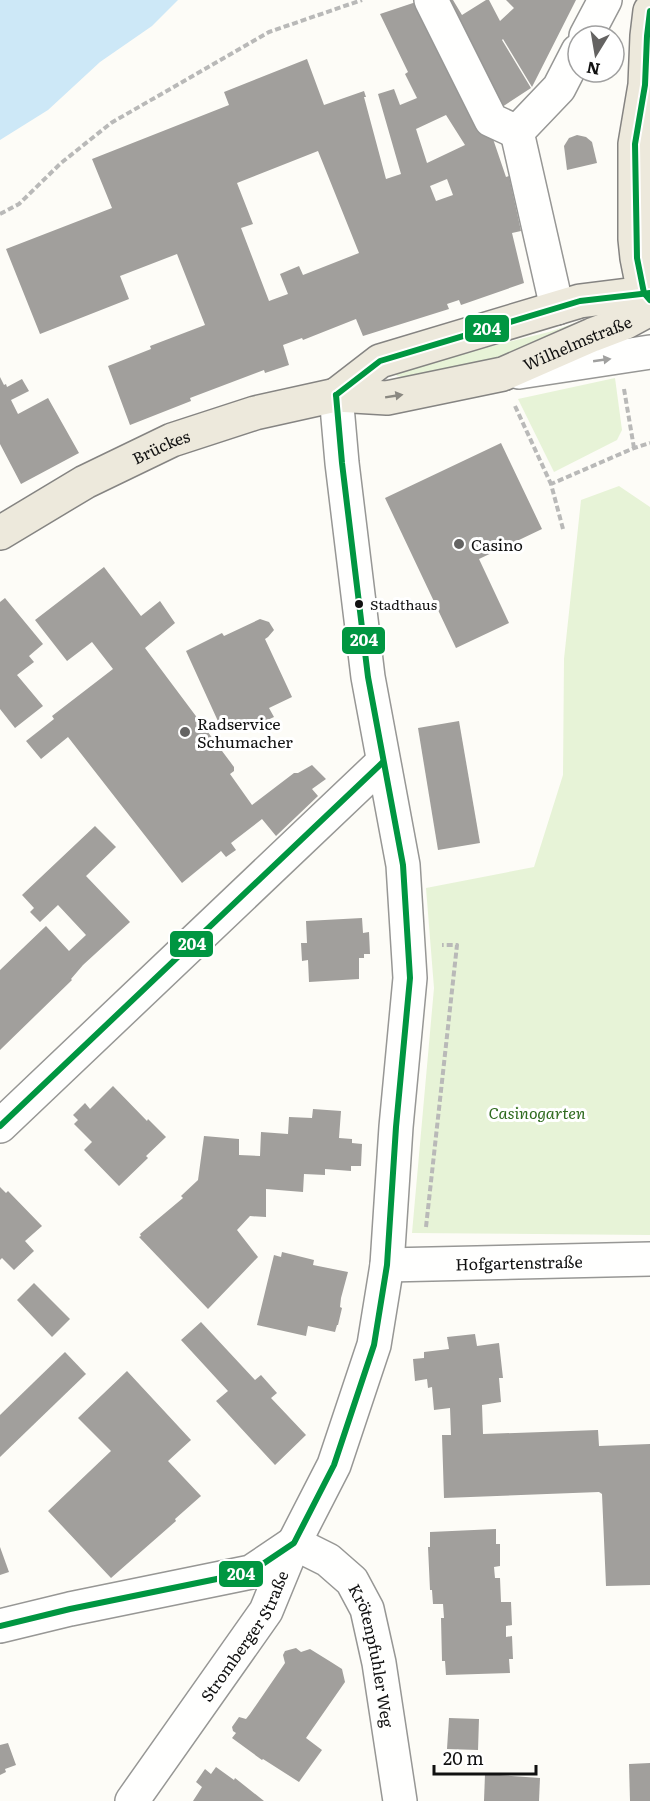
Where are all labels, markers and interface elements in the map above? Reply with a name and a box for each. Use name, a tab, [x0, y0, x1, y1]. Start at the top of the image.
north arrow	[566, 24, 626, 84]
text: N	[584, 57, 602, 83]
street label: Wilhelmstraße	[519, 309, 636, 376]
line badge: 204	[464, 314, 510, 343]
text: 204	[473, 316, 501, 340]
one-way arrow	[593, 356, 612, 365]
one-way arrow	[385, 392, 404, 401]
street label: Brückes	[128, 423, 193, 470]
place label: Casino	[471, 532, 523, 556]
marker: Casino	[452, 537, 466, 551]
place label: Stadthaus	[370, 594, 437, 614]
marker: Stadthaus	[353, 598, 365, 610]
line badge: 204	[341, 626, 386, 655]
text: 204	[350, 627, 378, 651]
place label: Radservice Schumacher	[197, 711, 293, 753]
marker: Radservice Schumacher	[178, 725, 192, 739]
line badge: 204	[169, 930, 214, 958]
text: 204	[178, 931, 206, 955]
park label: Casinogarten	[488, 1100, 586, 1124]
street label: Hofgartenstraße	[455, 1249, 583, 1275]
line badge: 204	[218, 1560, 264, 1588]
text: 204	[227, 1561, 255, 1585]
street label: Stromberger Straße	[194, 1567, 294, 1706]
street label: Krötenpfuhler Weg	[343, 1579, 401, 1729]
scale bar	[434, 1738, 536, 1776]
text: 20 m	[443, 1744, 484, 1771]

